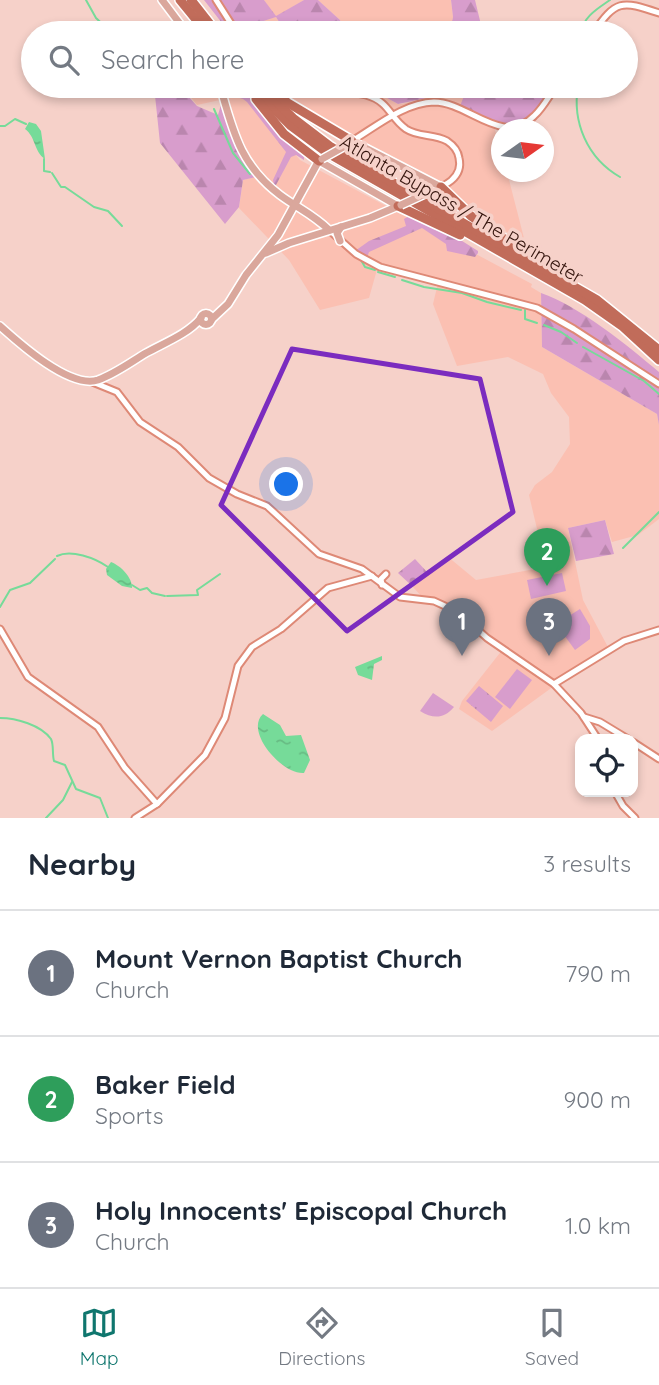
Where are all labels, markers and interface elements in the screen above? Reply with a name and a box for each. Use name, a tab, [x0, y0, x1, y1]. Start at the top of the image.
search box	[21, 21, 638, 98]
icon: search	[45, 41, 83, 79]
text: Search here	[101, 43, 245, 76]
north arrow	[491, 119, 554, 182]
street label: Atlanta Bypass / The Perimeter	[336, 129, 588, 289]
your location	[269, 467, 303, 501]
pin: 2	[524, 528, 570, 586]
pin: 1	[439, 598, 485, 656]
pin: 3	[526, 598, 572, 656]
map controls	[575, 734, 638, 797]
button: locate	[575, 734, 638, 797]
text: Nearby	[28, 845, 136, 883]
text: 3 results	[543, 849, 631, 878]
text: Mount Vernon Baptist Church	[95, 942, 463, 975]
text: 1	[47, 959, 55, 988]
text: 790 m	[565, 959, 631, 988]
text: Church	[95, 975, 170, 1004]
text: Baker Field	[95, 1068, 236, 1101]
text: 2	[44, 1085, 58, 1114]
text: 900 m	[564, 1085, 631, 1114]
text: Sports	[95, 1101, 164, 1130]
text: Holy Innocents' Episcopal Church	[95, 1194, 507, 1227]
text: 3	[45, 1211, 57, 1240]
text: 1.0 km	[565, 1211, 631, 1240]
text: Church	[95, 1227, 170, 1256]
tab: Map	[80, 1304, 119, 1370]
tab: Directions	[278, 1304, 365, 1370]
tab: Saved	[525, 1304, 579, 1370]

